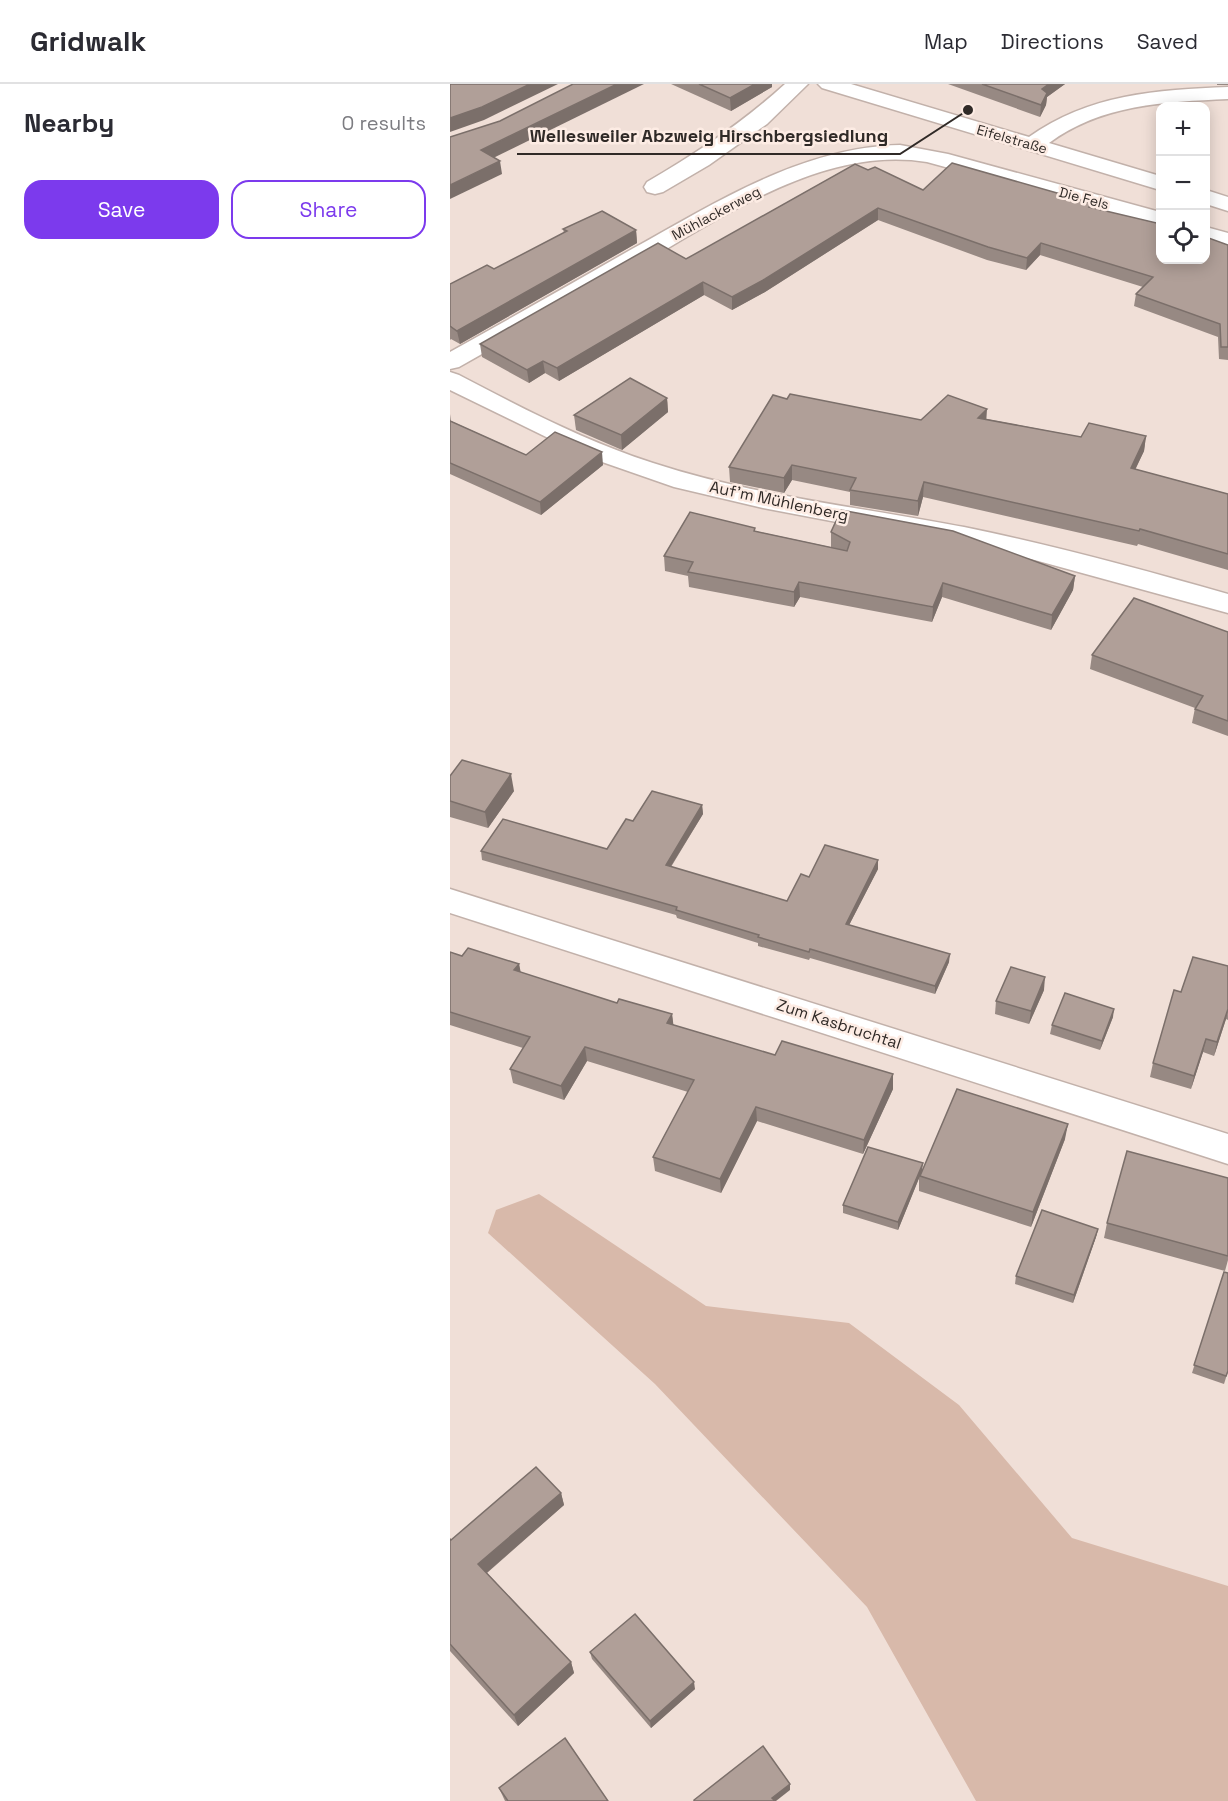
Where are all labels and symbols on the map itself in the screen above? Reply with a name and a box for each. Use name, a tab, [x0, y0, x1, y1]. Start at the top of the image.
callout: Wellesweiler Abzweig Hirschbergsiedlung	[517, 118, 900, 154]
street label: Eifelstraße	[975, 120, 1049, 158]
text: Wellesweiler Abzweig Hirschbergsiedlung	[530, 124, 888, 147]
street label: Mühlackerweg	[669, 182, 763, 244]
street label: Die Fels	[1057, 183, 1111, 213]
street label: Auf'm Mühlenberg	[708, 476, 850, 526]
street label: Zum Kasbruchtal	[774, 994, 904, 1054]

